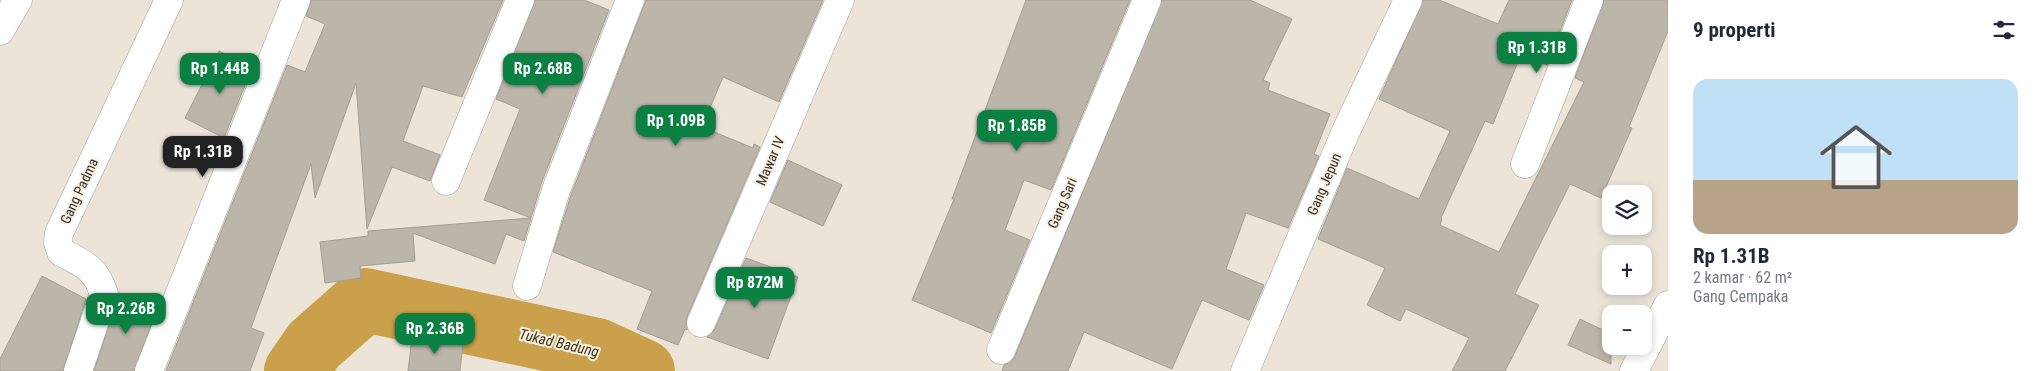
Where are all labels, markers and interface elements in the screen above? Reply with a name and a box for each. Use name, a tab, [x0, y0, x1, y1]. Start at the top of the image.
icon: filters	[1990, 16, 2018, 44]
text: 9 properti	[1693, 18, 1776, 42]
pin: Rp 1.31B	[1485, 32, 1589, 74]
text: Rp 1.31B	[1508, 38, 1566, 57]
pin: Rp 1.44B	[168, 52, 272, 95]
pin: Rp 2.68B	[491, 52, 595, 95]
text: Rp 1.44B	[191, 59, 249, 78]
text: Rp 2.68B	[514, 59, 572, 78]
pin: Rp 1.09B	[624, 104, 728, 147]
pin: Rp 1.85B	[965, 110, 1069, 152]
text: Rp 1.09B	[647, 111, 705, 130]
icon: home	[1811, 112, 1901, 202]
text: Rp 1.85B	[988, 116, 1046, 135]
street label: Mawar IV	[752, 134, 788, 188]
pin: Rp 1.31B	[151, 136, 255, 178]
text: Rp 1.31B	[174, 142, 232, 161]
street label: Gang Jepun	[1304, 151, 1344, 217]
street label: Gang Padma	[57, 156, 101, 226]
street label: Gang Sari	[1044, 175, 1080, 231]
map controls	[1602, 185, 1652, 355]
button: layers	[1602, 185, 1652, 235]
text: Rp 1.31B	[1693, 244, 1770, 268]
button: +	[1602, 245, 1652, 295]
pin: Rp 872M	[709, 266, 801, 309]
text: 2 kamar · 62 m²	[1693, 268, 1792, 287]
text: Rp 872M	[727, 273, 783, 292]
text: Gang Cempaka	[1693, 287, 1788, 306]
pin: Rp 2.26B	[74, 292, 178, 335]
text: Rp 2.26B	[97, 299, 155, 318]
button: −	[1602, 305, 1652, 355]
pin: Rp 2.36B	[383, 312, 487, 355]
text: Rp 2.36B	[406, 319, 464, 338]
water label: Tukad Badung	[517, 325, 601, 361]

